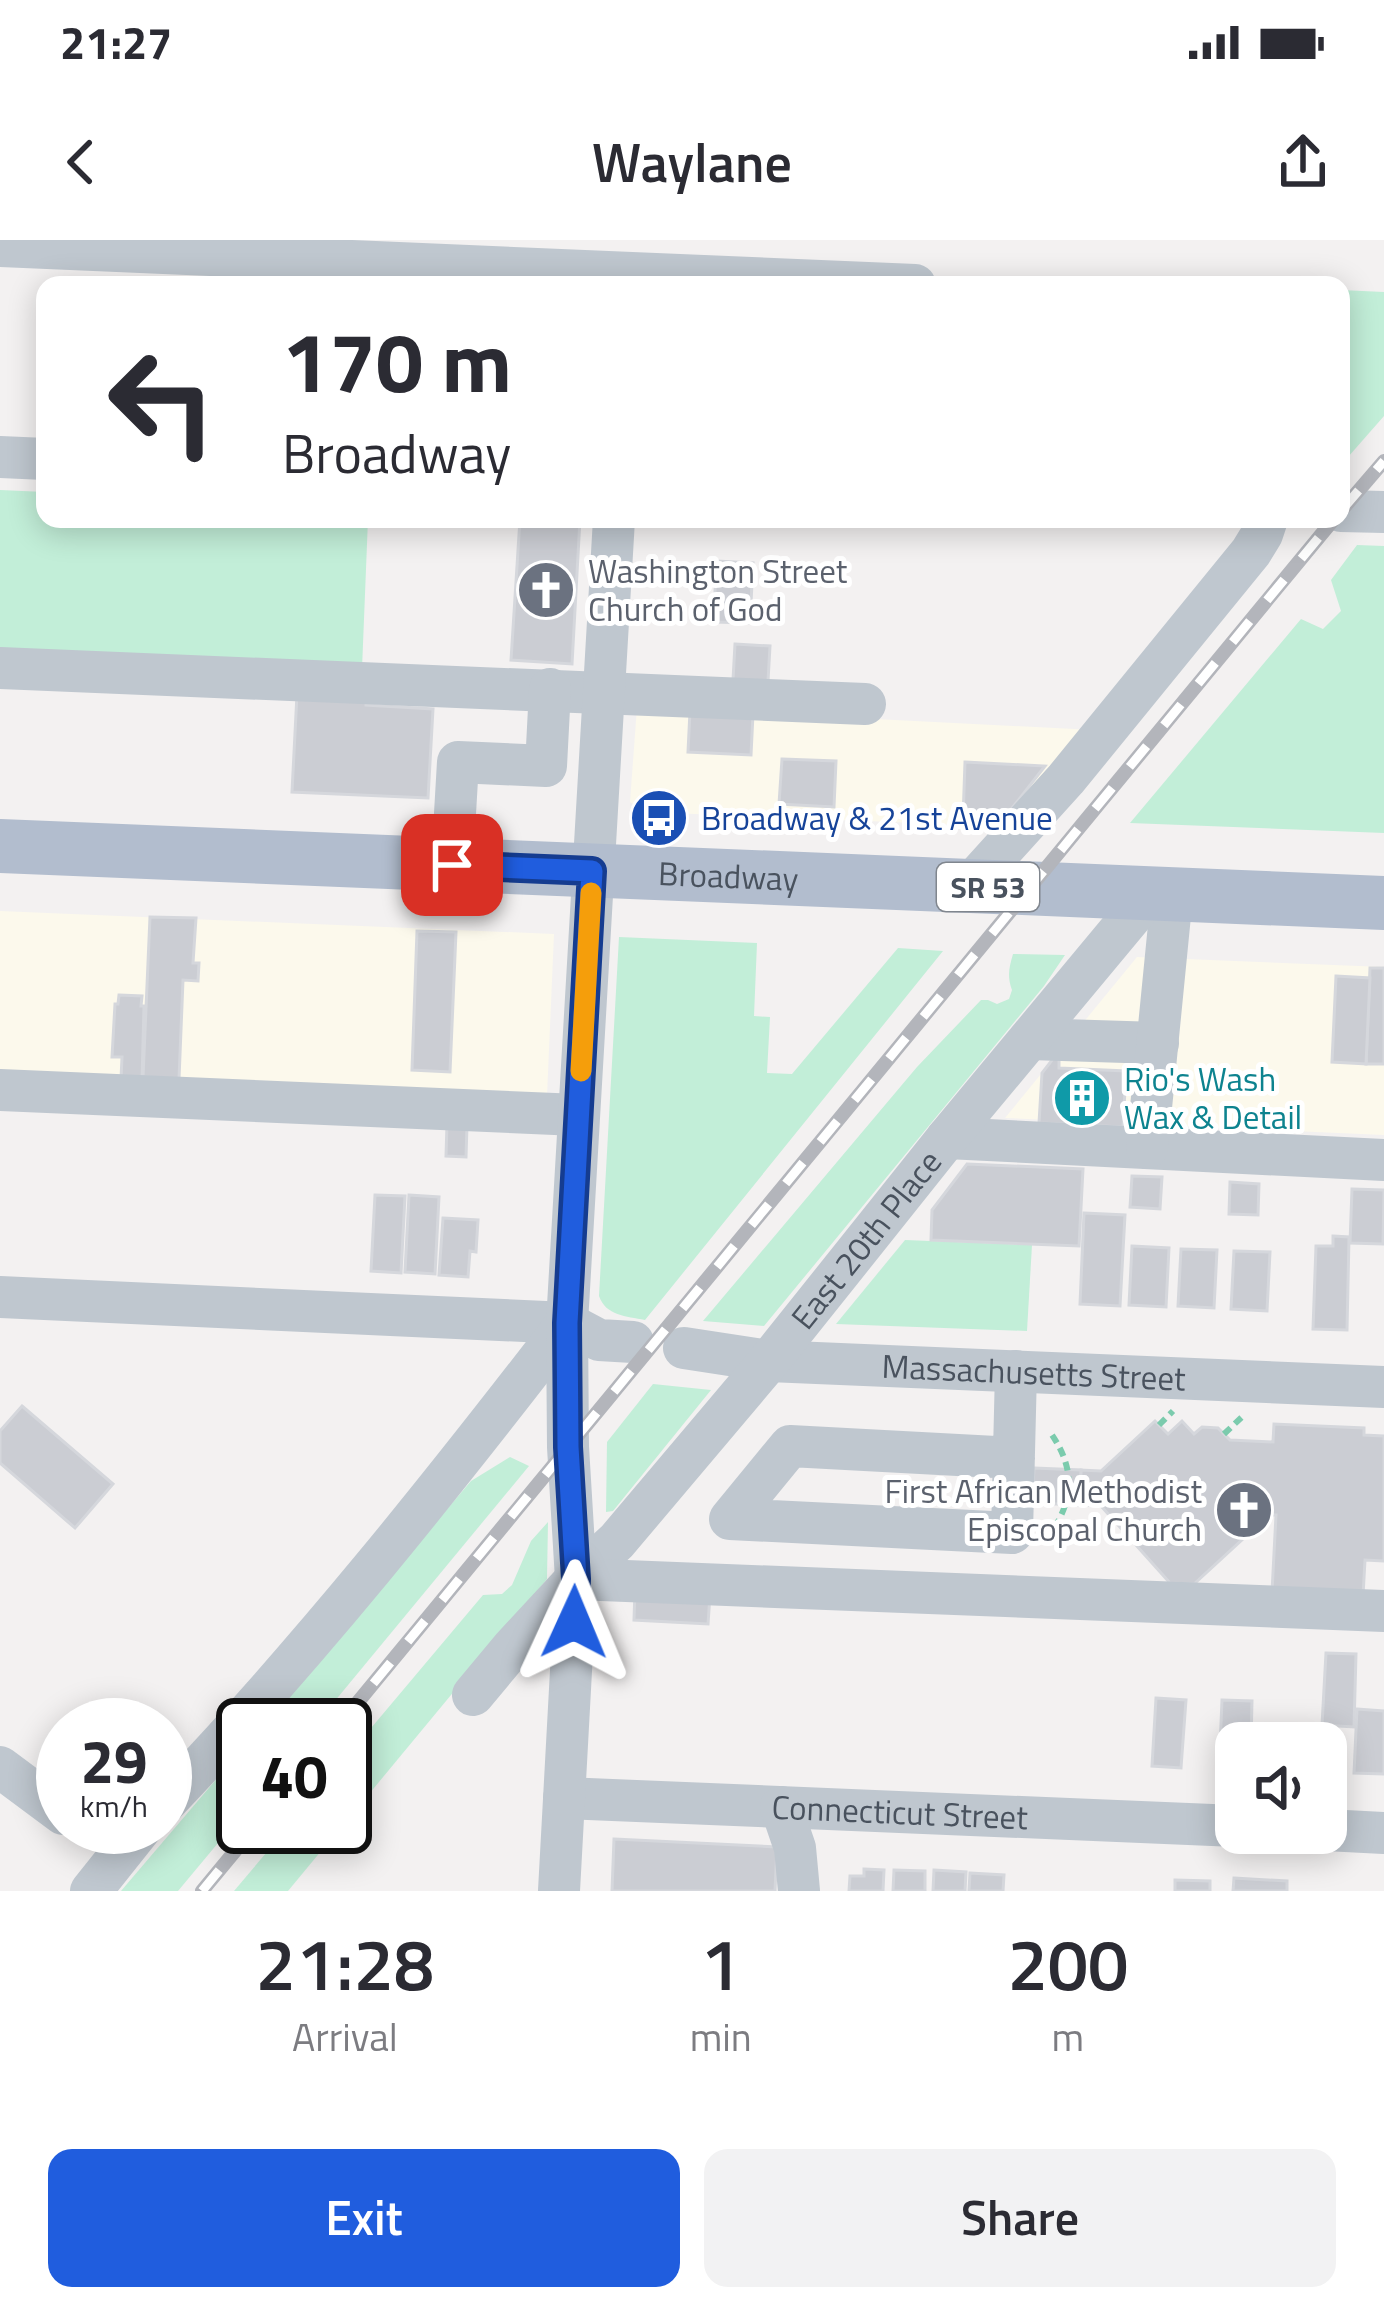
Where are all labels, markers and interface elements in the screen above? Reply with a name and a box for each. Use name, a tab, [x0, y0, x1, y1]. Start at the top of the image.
text: 21:27	[60, 8, 172, 76]
text: Waylane	[592, 121, 792, 203]
icon: back	[48, 129, 114, 195]
icon: share	[1270, 129, 1336, 195]
text: 170 m	[282, 297, 512, 425]
icon: left	[84, 324, 240, 480]
text: Broadway	[282, 412, 511, 494]
place label: Washington Street Church of God	[588, 546, 848, 634]
church icon: Washington Street Church of God	[515, 559, 577, 621]
bus stop icon: Broadway & 21st Avenue	[628, 787, 690, 849]
place label: Broadway & 21st Avenue	[701, 793, 1053, 843]
pin	[401, 814, 503, 916]
icon: arrive	[419, 832, 485, 898]
street label: Broadway	[657, 848, 799, 904]
road number: SR 53	[937, 863, 1039, 911]
place label: Rio's Wash Wax & Detail	[1124, 1054, 1302, 1142]
building icon: Rio's Wash Wax & Detail	[1051, 1067, 1113, 1129]
street label: East 20th Place	[779, 1139, 953, 1340]
street label: Massachusetts Street	[881, 1341, 1187, 1404]
place label: First African Methodist Episcopal Church	[884, 1466, 1202, 1554]
church icon: First African Methodist Episcopal Church	[1213, 1479, 1275, 1541]
position arrow	[511, 1559, 637, 1685]
speed limit sign: 40	[216, 1698, 372, 1854]
text: 29	[80, 1715, 148, 1806]
map controls	[1215, 1722, 1347, 1854]
button: sound	[1215, 1722, 1347, 1854]
street label: Connecticut Street	[771, 1782, 1029, 1842]
text: km/h	[80, 1783, 148, 1829]
text: 21:28	[256, 1908, 434, 2018]
text: 1	[701, 1908, 741, 2018]
text: 200	[1007, 1908, 1128, 2018]
text: Arrival	[292, 2007, 398, 2066]
text: min	[690, 2007, 752, 2066]
text: m	[1052, 2007, 1084, 2066]
button: Exit	[48, 2149, 680, 2287]
button: Share	[704, 2149, 1336, 2287]

